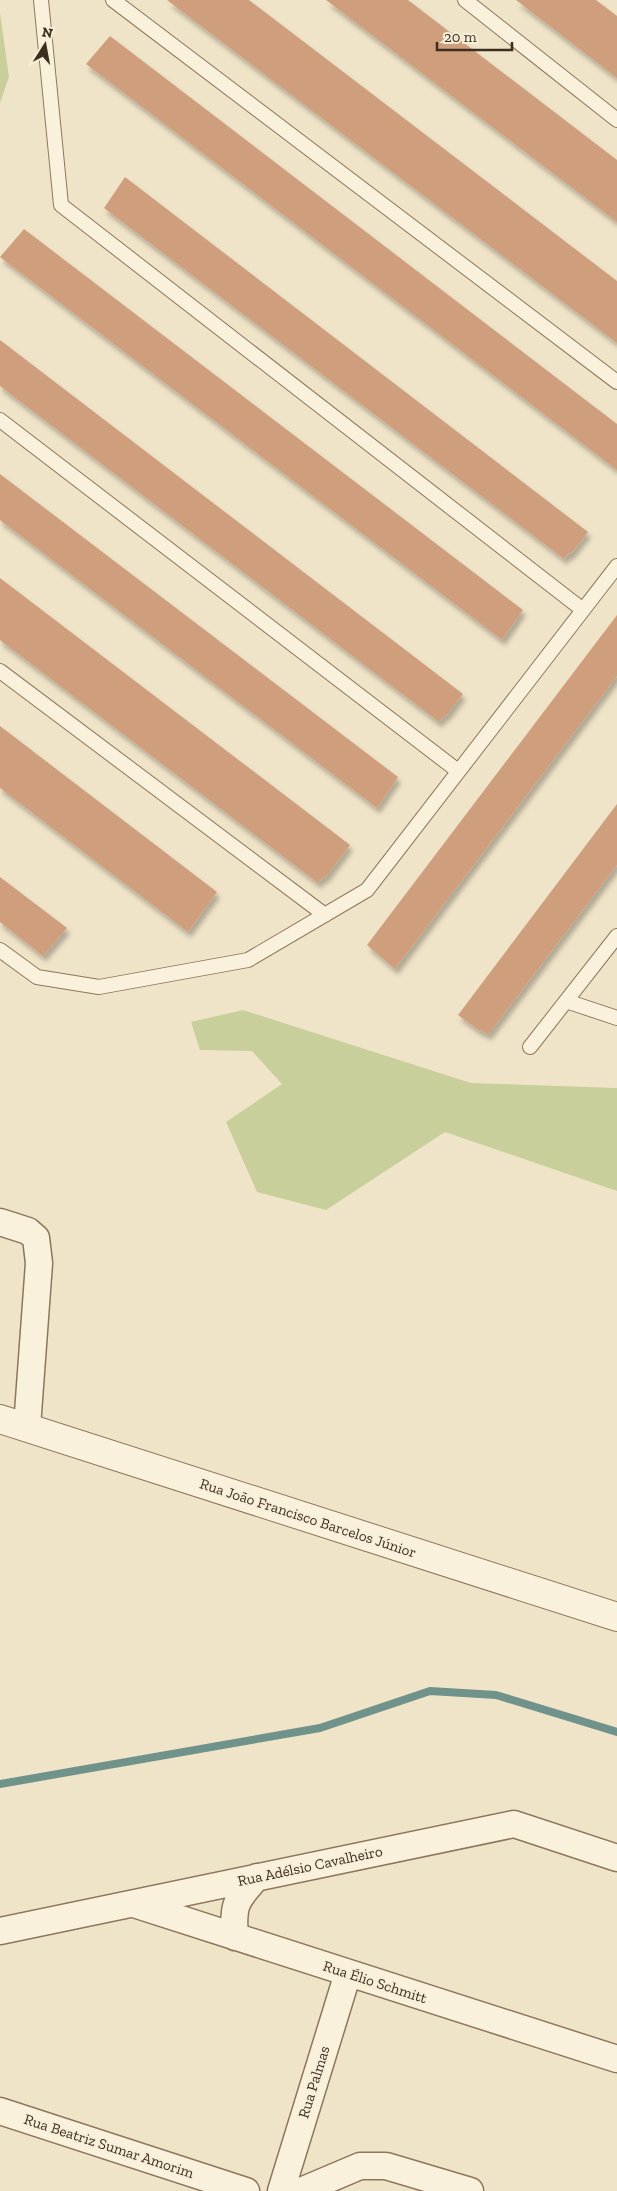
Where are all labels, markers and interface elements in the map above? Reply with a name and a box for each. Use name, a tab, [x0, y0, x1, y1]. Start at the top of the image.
north arrow	[20, 20, 70, 70]
scale bar	[437, 20, 512, 52]
text: N	[41, 23, 55, 42]
text: 20 m	[444, 28, 477, 46]
street label: Rua João Francisco Barcelos Júnior	[198, 1474, 418, 1562]
street label: Rua Adélsio Cavalheiro	[236, 1842, 384, 1890]
street label: Rua Élio Schmitt	[321, 1957, 430, 2007]
street label: Rua Palmas	[294, 2044, 334, 2120]
street label: Rua Beatriz Sumar Amorim	[22, 2110, 196, 2182]

